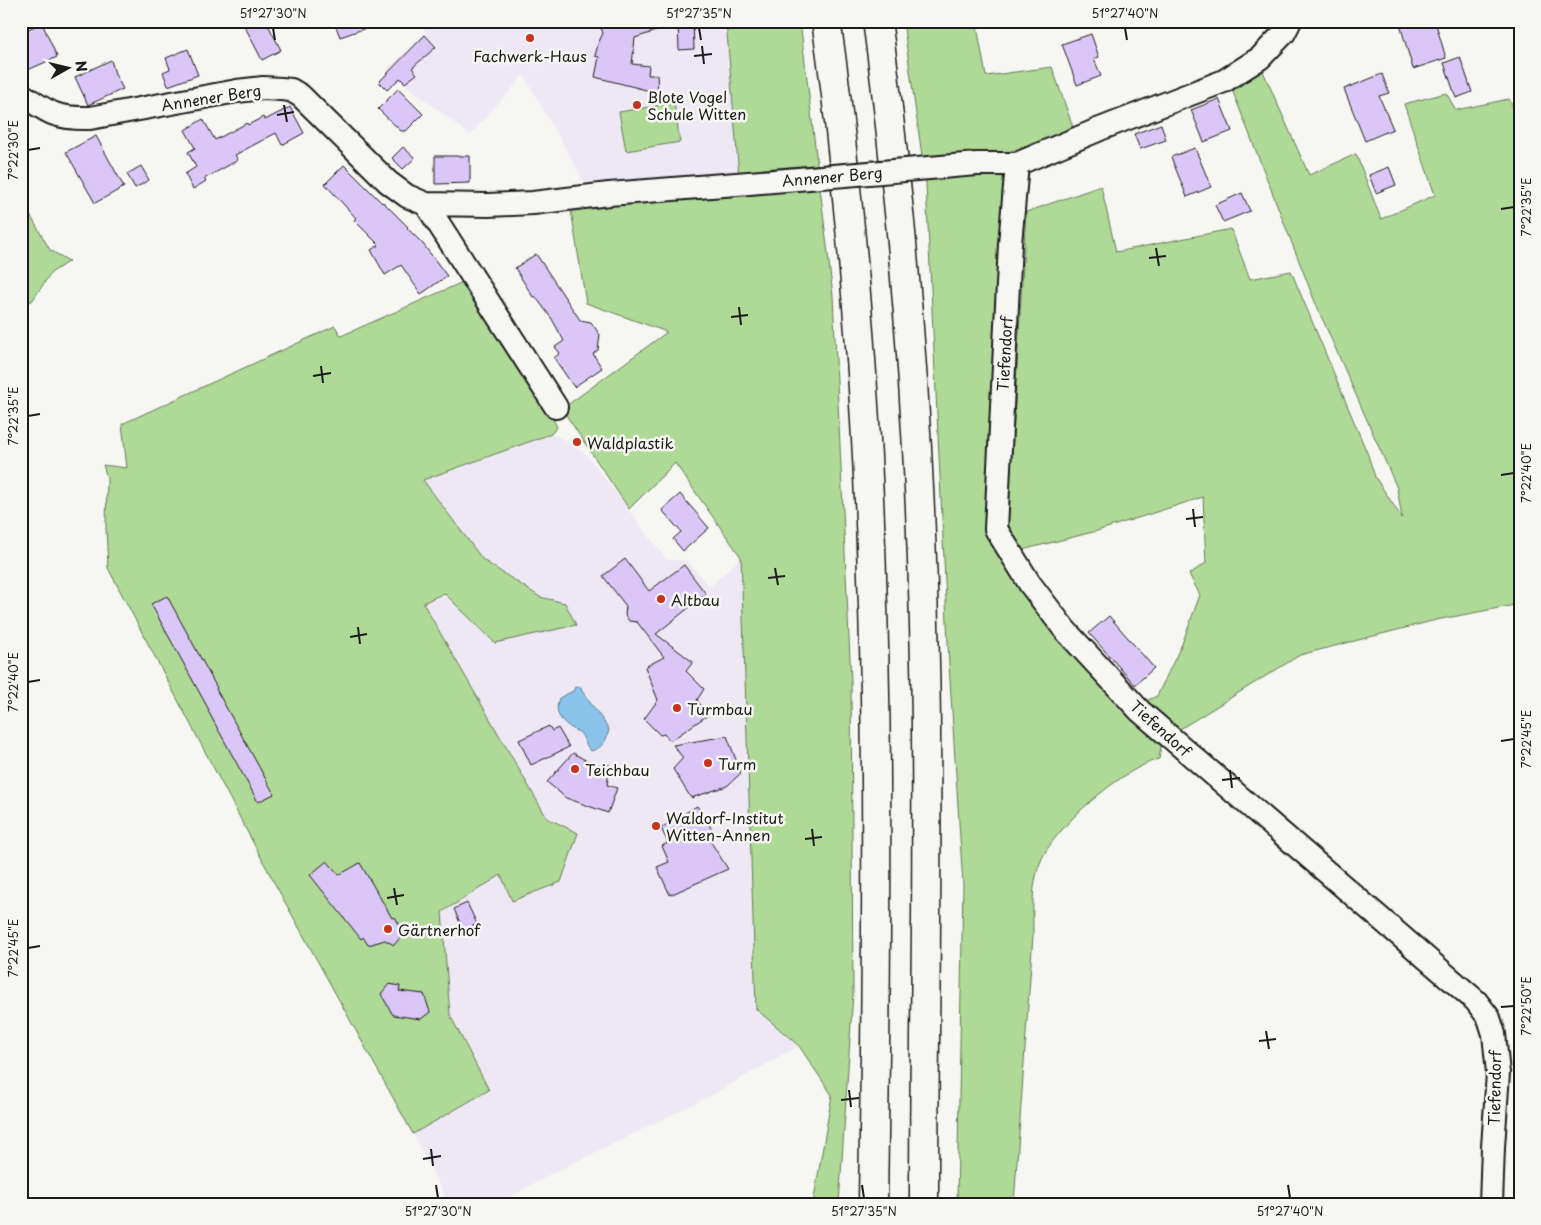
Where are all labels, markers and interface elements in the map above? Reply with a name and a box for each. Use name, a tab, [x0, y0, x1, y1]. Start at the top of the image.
text: 51°27'30"N	[239, 4, 307, 22]
text: 51°27'35"N	[666, 4, 732, 22]
text: 51°27'40"N	[1092, 4, 1158, 22]
marker: Fachwerk-Haus	[524, 32, 536, 44]
north arrow	[42, 42, 92, 92]
place label: Fachwerk-Haus	[473, 44, 587, 67]
text: N	[70, 59, 93, 73]
street label: Annener Berg	[159, 78, 263, 116]
place label: Blote Vogel Schule Witten	[647, 85, 746, 125]
marker: Blote Vogel Schule Witten	[631, 99, 643, 111]
text: 7°22'30"E	[4, 120, 22, 180]
street label: Annener Berg	[781, 160, 883, 192]
text: 7°22'35"E	[1517, 177, 1535, 237]
street label: Tiefendorf	[991, 315, 1018, 392]
text: 7°22'35"E	[4, 386, 22, 446]
place label: Waldplastik	[587, 431, 674, 454]
marker: Waldplastik	[571, 436, 583, 448]
text: 7°22'40"E	[1517, 443, 1535, 503]
place label: Altbau	[671, 588, 720, 611]
marker: Altbau	[655, 593, 667, 605]
text: 7°22'40"E	[4, 652, 22, 712]
street label: Tiefendorf	[1125, 694, 1198, 763]
place label: Turmbau	[687, 697, 752, 720]
marker: Turmbau	[671, 702, 683, 714]
text: 7°22'45"E	[1517, 710, 1535, 768]
place label: Turm	[718, 752, 756, 775]
marker: Turm	[702, 757, 714, 769]
place label: Teichbau	[585, 758, 649, 781]
marker: Teichbau	[569, 763, 581, 775]
place label: Waldorf-Institut Witten-Annen	[666, 806, 784, 846]
marker: Waldorf-Institut Witten-Annen	[650, 820, 662, 832]
place label: Gärtnerhof	[398, 918, 481, 941]
text: 7°22'45"E	[4, 919, 22, 977]
marker: Gärtnerhof	[382, 923, 394, 935]
text: 7°22'50"E	[1517, 976, 1535, 1036]
street label: Tiefendorf	[1482, 1049, 1506, 1126]
text: 51°27'30"N	[404, 1202, 472, 1220]
text: 51°27'35"N	[831, 1202, 897, 1220]
text: 51°27'40"N	[1257, 1202, 1323, 1220]

